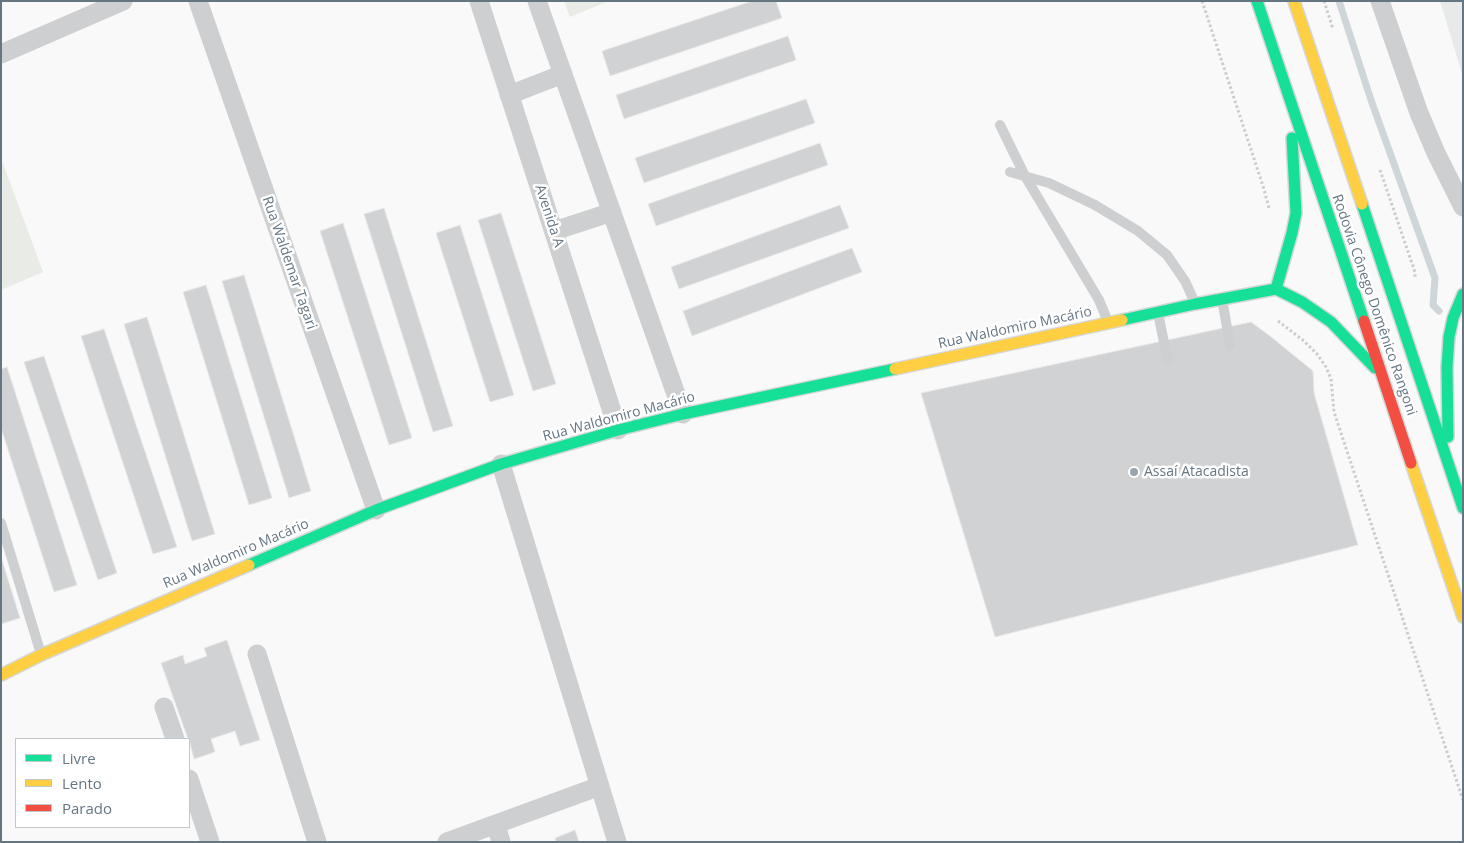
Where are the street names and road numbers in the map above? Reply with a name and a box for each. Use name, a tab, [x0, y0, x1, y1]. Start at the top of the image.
street label: Avenida A	[531, 183, 567, 249]
street label: Rodovia Cônego Domênico Rangoni	[1328, 192, 1420, 418]
street label: Rua Waldemar Tagari	[258, 194, 320, 332]
street label: Rua Waldomiro Macário	[937, 303, 1093, 353]
street label: Rua Waldomiro Macário	[541, 389, 697, 445]
street label: Rua Waldomiro Macário	[161, 516, 311, 592]

